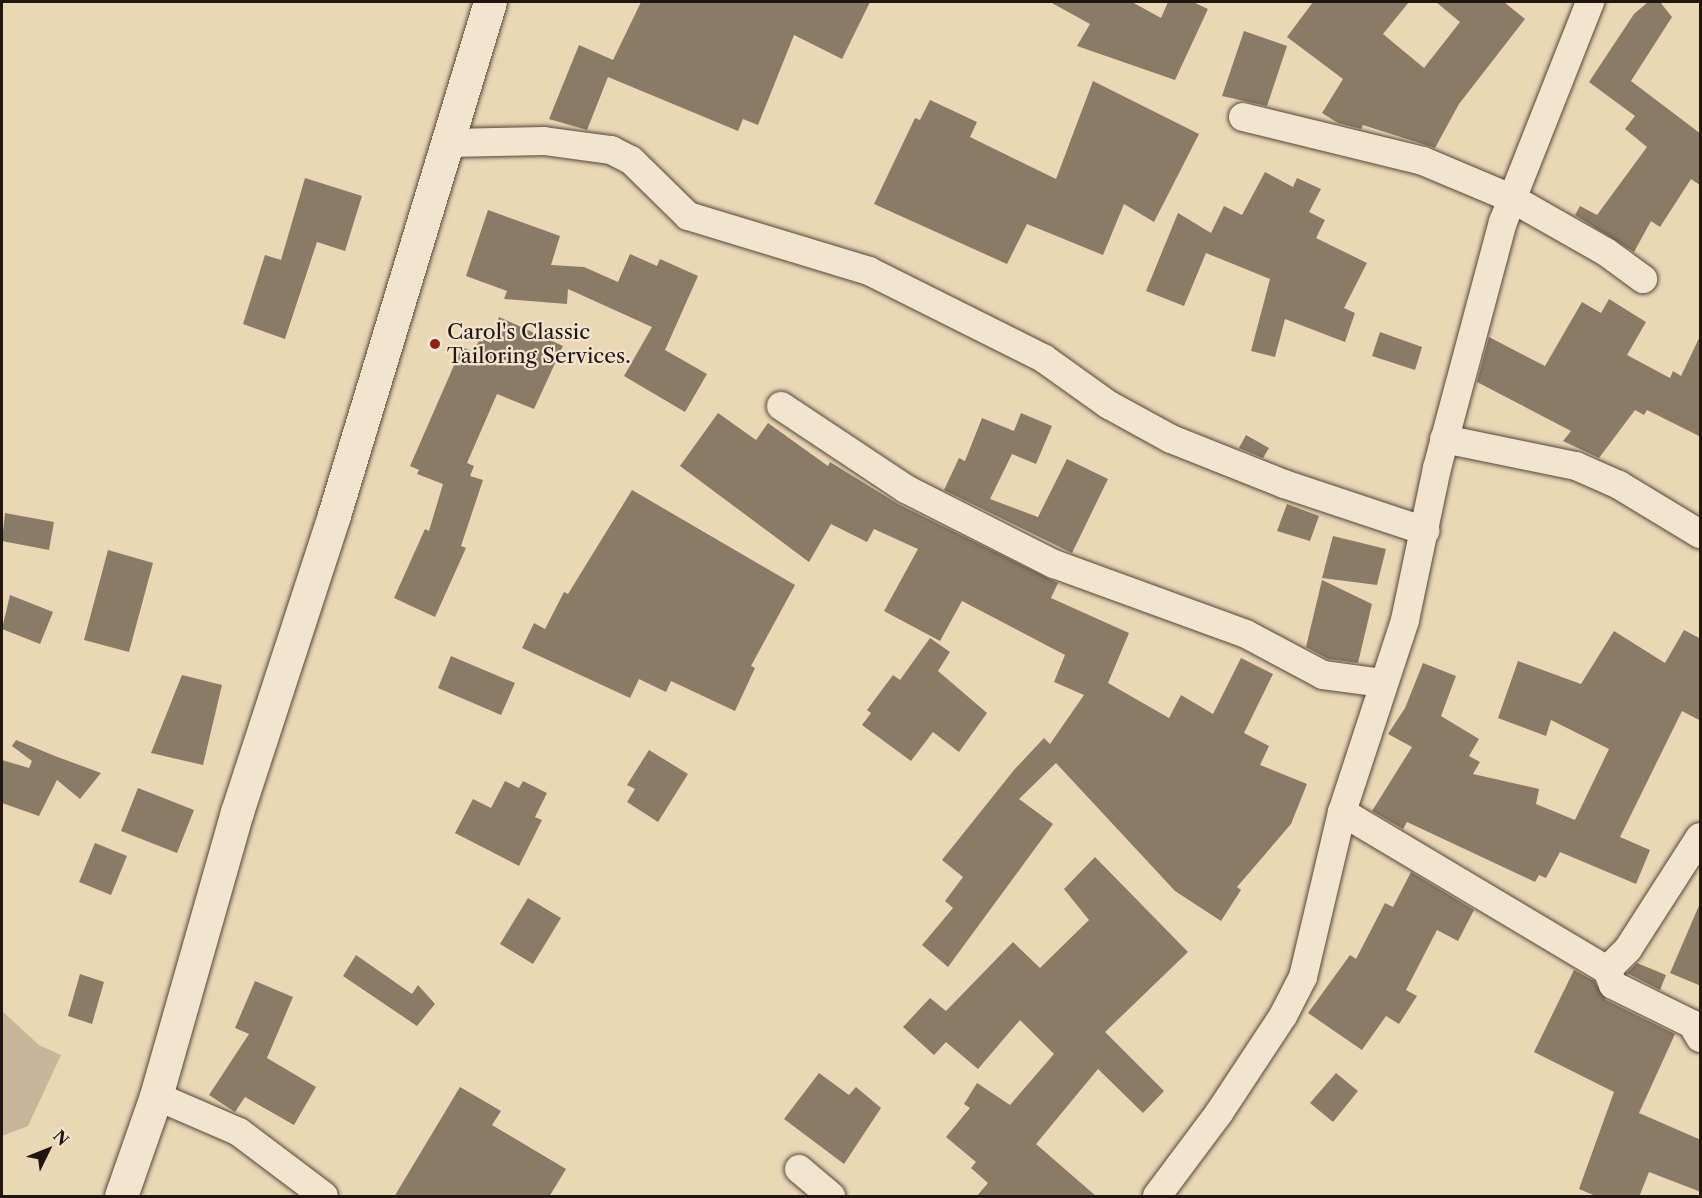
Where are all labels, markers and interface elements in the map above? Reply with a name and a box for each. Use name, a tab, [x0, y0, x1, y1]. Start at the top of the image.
place label: Carol's Classic Tailoring Services.	[447, 319, 631, 369]
marker: Carol's Classic Tailoring Services.	[428, 337, 442, 351]
north arrow	[18, 1120, 78, 1180]
text: N	[49, 1126, 73, 1150]

